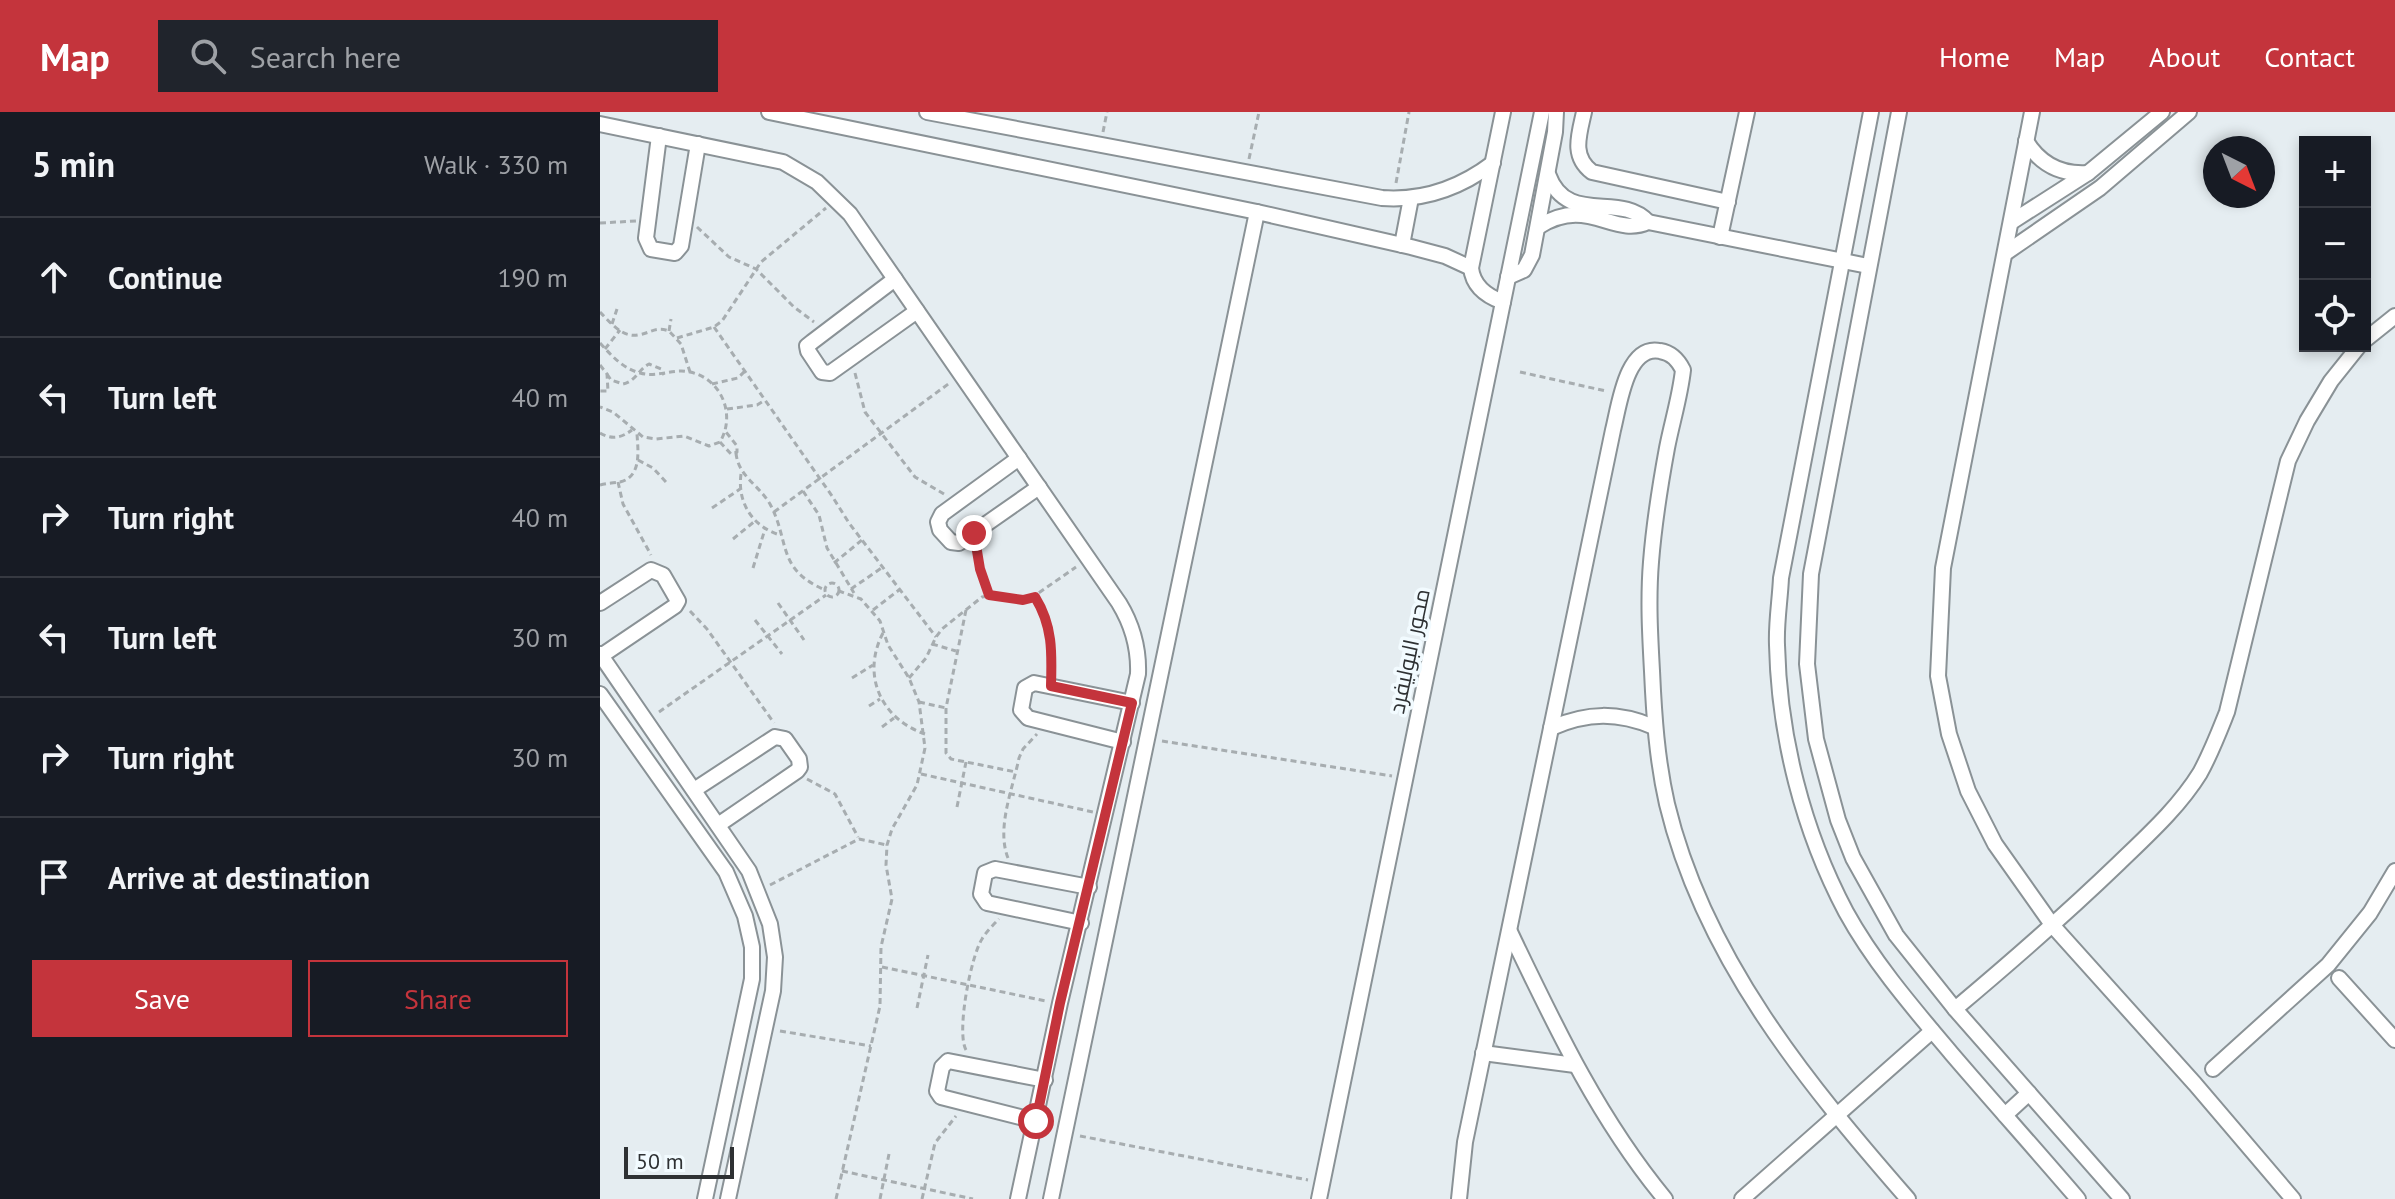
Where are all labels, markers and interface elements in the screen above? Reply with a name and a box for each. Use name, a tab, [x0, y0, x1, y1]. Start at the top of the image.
search box	[158, 20, 718, 92]
text: Map	[40, 32, 110, 81]
icon: search	[186, 34, 230, 78]
text: Search here	[250, 37, 401, 76]
text: Home	[1939, 38, 2010, 75]
text: Map	[2054, 38, 2105, 75]
text: About	[2149, 38, 2220, 75]
text: Contact	[2264, 38, 2355, 75]
north arrow	[2203, 136, 2275, 208]
map controls	[2299, 136, 2371, 352]
button: +	[2299, 136, 2371, 208]
text: 5 min	[32, 142, 115, 186]
text: Walk · 330 m	[424, 148, 568, 181]
button: −	[2299, 208, 2371, 280]
icon: ahead	[32, 255, 76, 299]
text: Continue	[108, 258, 222, 297]
text: 190 m	[497, 261, 568, 294]
button: locate	[2299, 280, 2371, 352]
icon: left	[32, 375, 76, 419]
text: Turn left	[108, 378, 216, 417]
text: 40 m	[512, 381, 568, 414]
icon: right	[32, 495, 76, 539]
text: Turn right	[108, 498, 234, 537]
text: 40 m	[512, 501, 568, 534]
route end	[956, 515, 992, 551]
street label: محور البوليفرد	[1382, 586, 1436, 716]
icon: left	[32, 615, 76, 659]
text: Turn left	[108, 618, 216, 657]
text: 30 m	[512, 621, 568, 654]
icon: right	[32, 735, 76, 779]
text: Turn right	[108, 738, 234, 777]
text: 30 m	[512, 741, 568, 774]
icon: arrive	[32, 855, 76, 899]
text: Arrive at destination	[108, 858, 370, 897]
button: Save	[32, 960, 292, 1037]
button: Share	[308, 960, 568, 1037]
route start	[1018, 1103, 1054, 1139]
scale bar	[624, 1143, 734, 1179]
text: 50 m	[636, 1147, 684, 1175]

